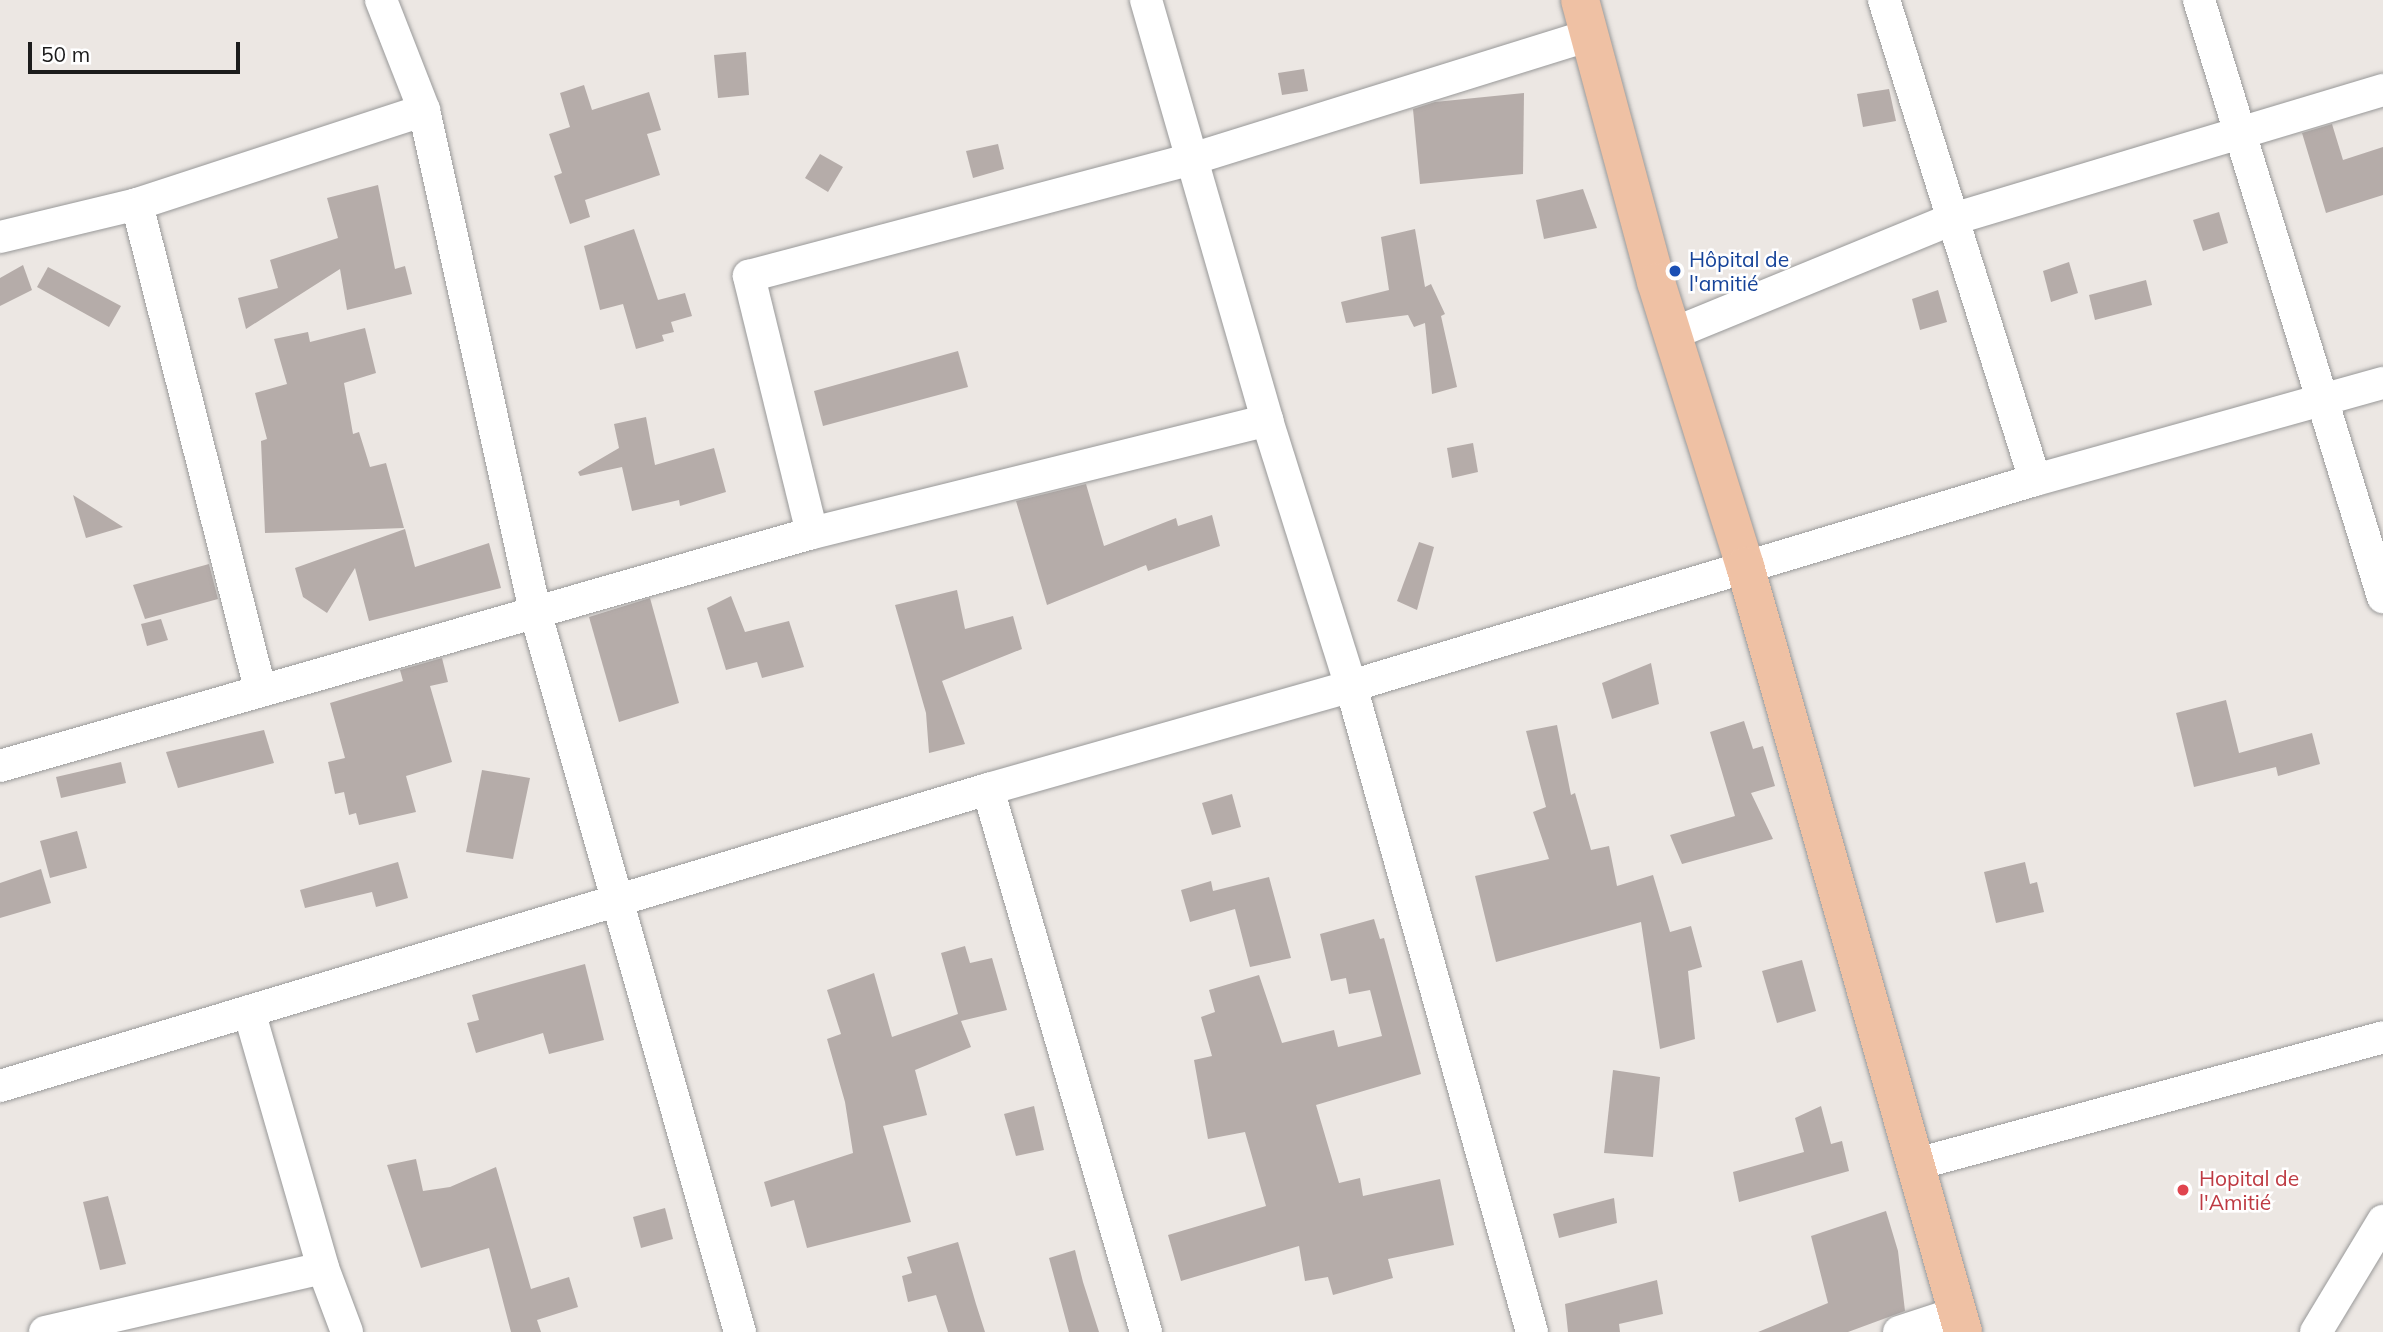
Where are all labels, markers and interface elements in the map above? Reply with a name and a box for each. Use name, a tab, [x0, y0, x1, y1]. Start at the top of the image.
scale bar	[32, 28, 243, 72]
text: 50 m	[41, 41, 90, 67]
place label: Hôpital de l'amitié	[1689, 246, 1789, 296]
marker: Hôpital de l'amitié	[1667, 263, 1683, 279]
place label: Hopital de l'Amitié	[2199, 1165, 2299, 1215]
marker: Hopital de l'Amitié	[2173, 1180, 2193, 1200]

